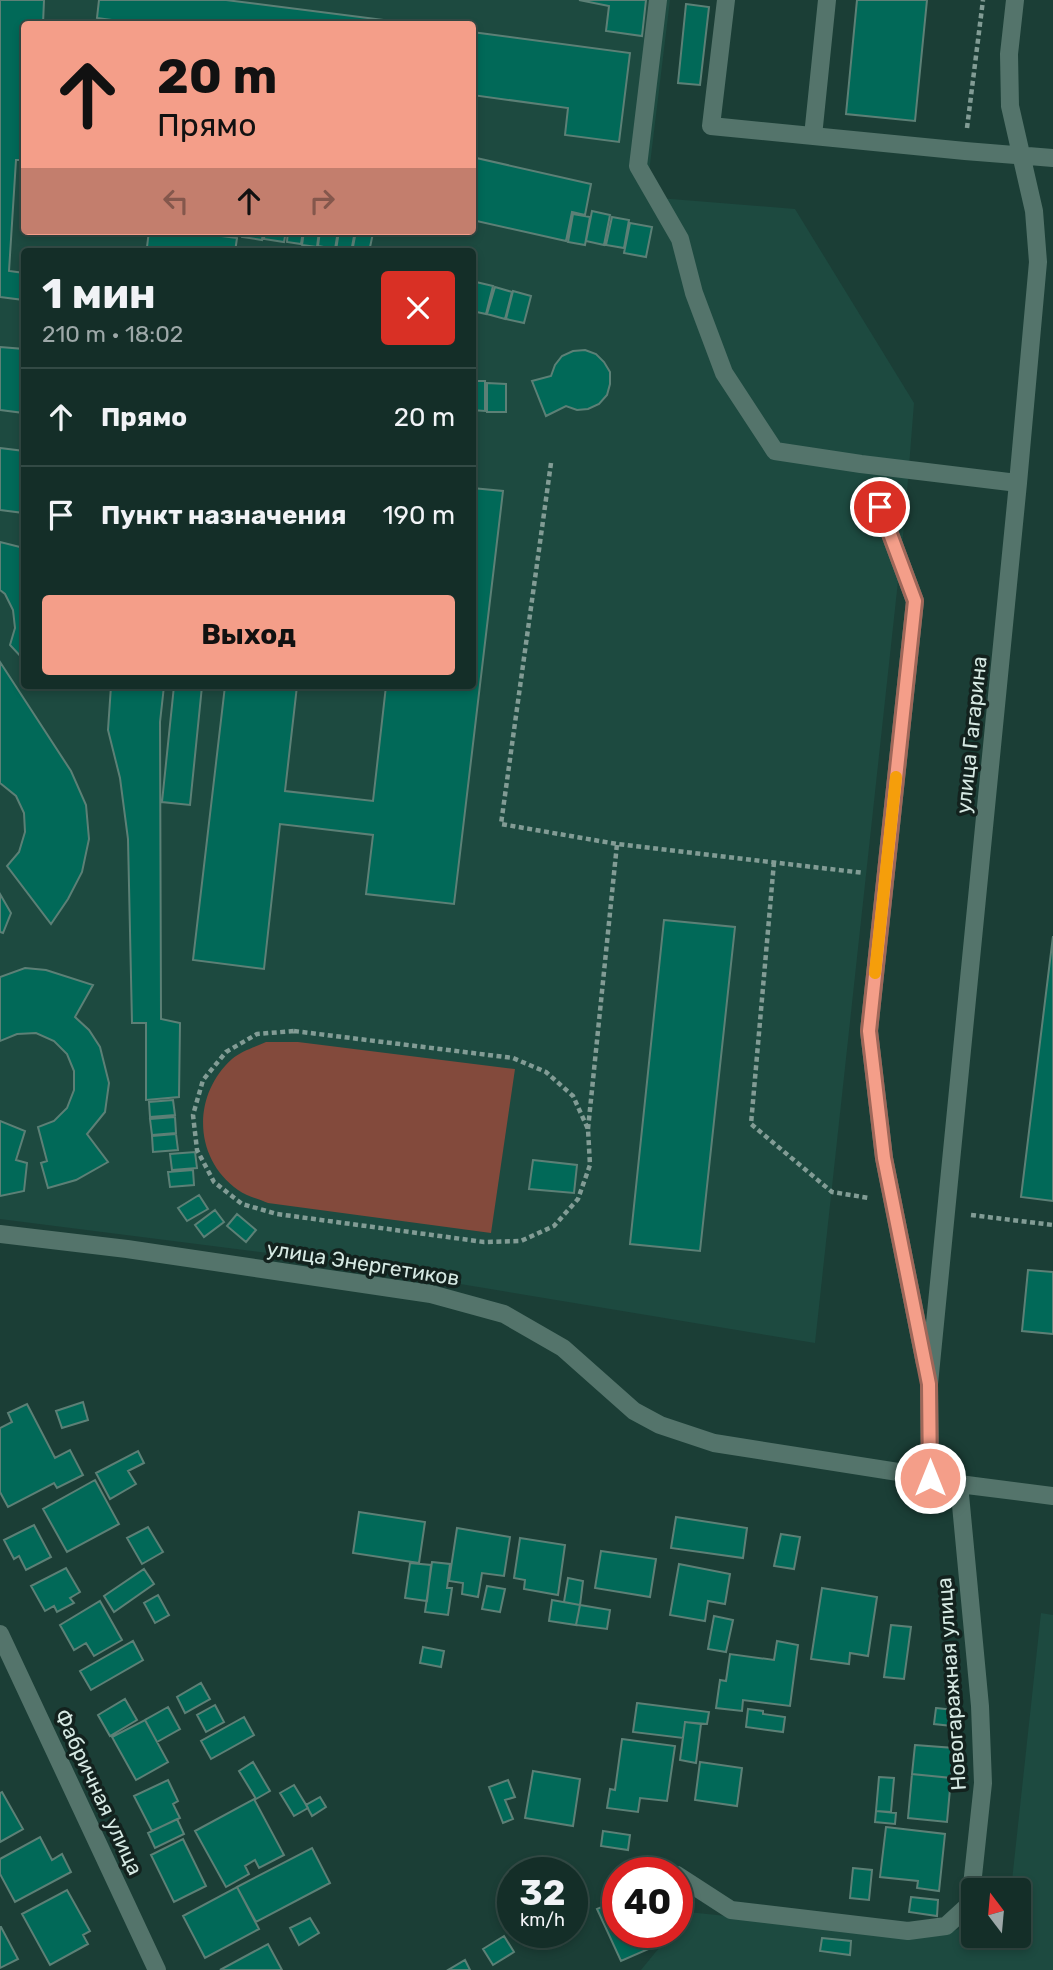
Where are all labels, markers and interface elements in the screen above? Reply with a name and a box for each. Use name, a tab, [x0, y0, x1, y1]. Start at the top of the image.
text: 20 m	[157, 47, 278, 105]
icon: ahead	[42, 49, 133, 140]
text: Прямо	[157, 106, 257, 144]
icon: left	[157, 182, 195, 220]
icon: ahead	[230, 182, 268, 220]
icon: right	[303, 182, 341, 220]
text: 1 мин	[42, 269, 156, 319]
button: close	[381, 271, 455, 345]
text: 210 m · 18:02	[42, 320, 183, 348]
icon: ahead	[42, 398, 80, 436]
text: Прямо	[101, 402, 187, 433]
text: 20 m	[394, 402, 455, 433]
pin	[850, 477, 910, 537]
icon: arrive	[861, 488, 899, 526]
icon: arrive	[42, 496, 80, 534]
text: Пункт назначения	[101, 500, 346, 531]
text: 190 m	[382, 500, 455, 531]
button: Выход	[42, 595, 455, 675]
street label: улица Гагарина	[950, 655, 992, 815]
street label: улица Энергетиков	[265, 1235, 461, 1291]
position arrow	[893, 1441, 967, 1515]
street label: Новогаражная улица	[931, 1577, 971, 1791]
street label: Фабричная улица	[50, 1705, 148, 1879]
speed limit sign: 40	[602, 1857, 693, 1948]
text: 32	[520, 1872, 565, 1914]
north arrow	[961, 1878, 1031, 1948]
map controls	[961, 1878, 1031, 1948]
text: km/h	[520, 1909, 565, 1931]

